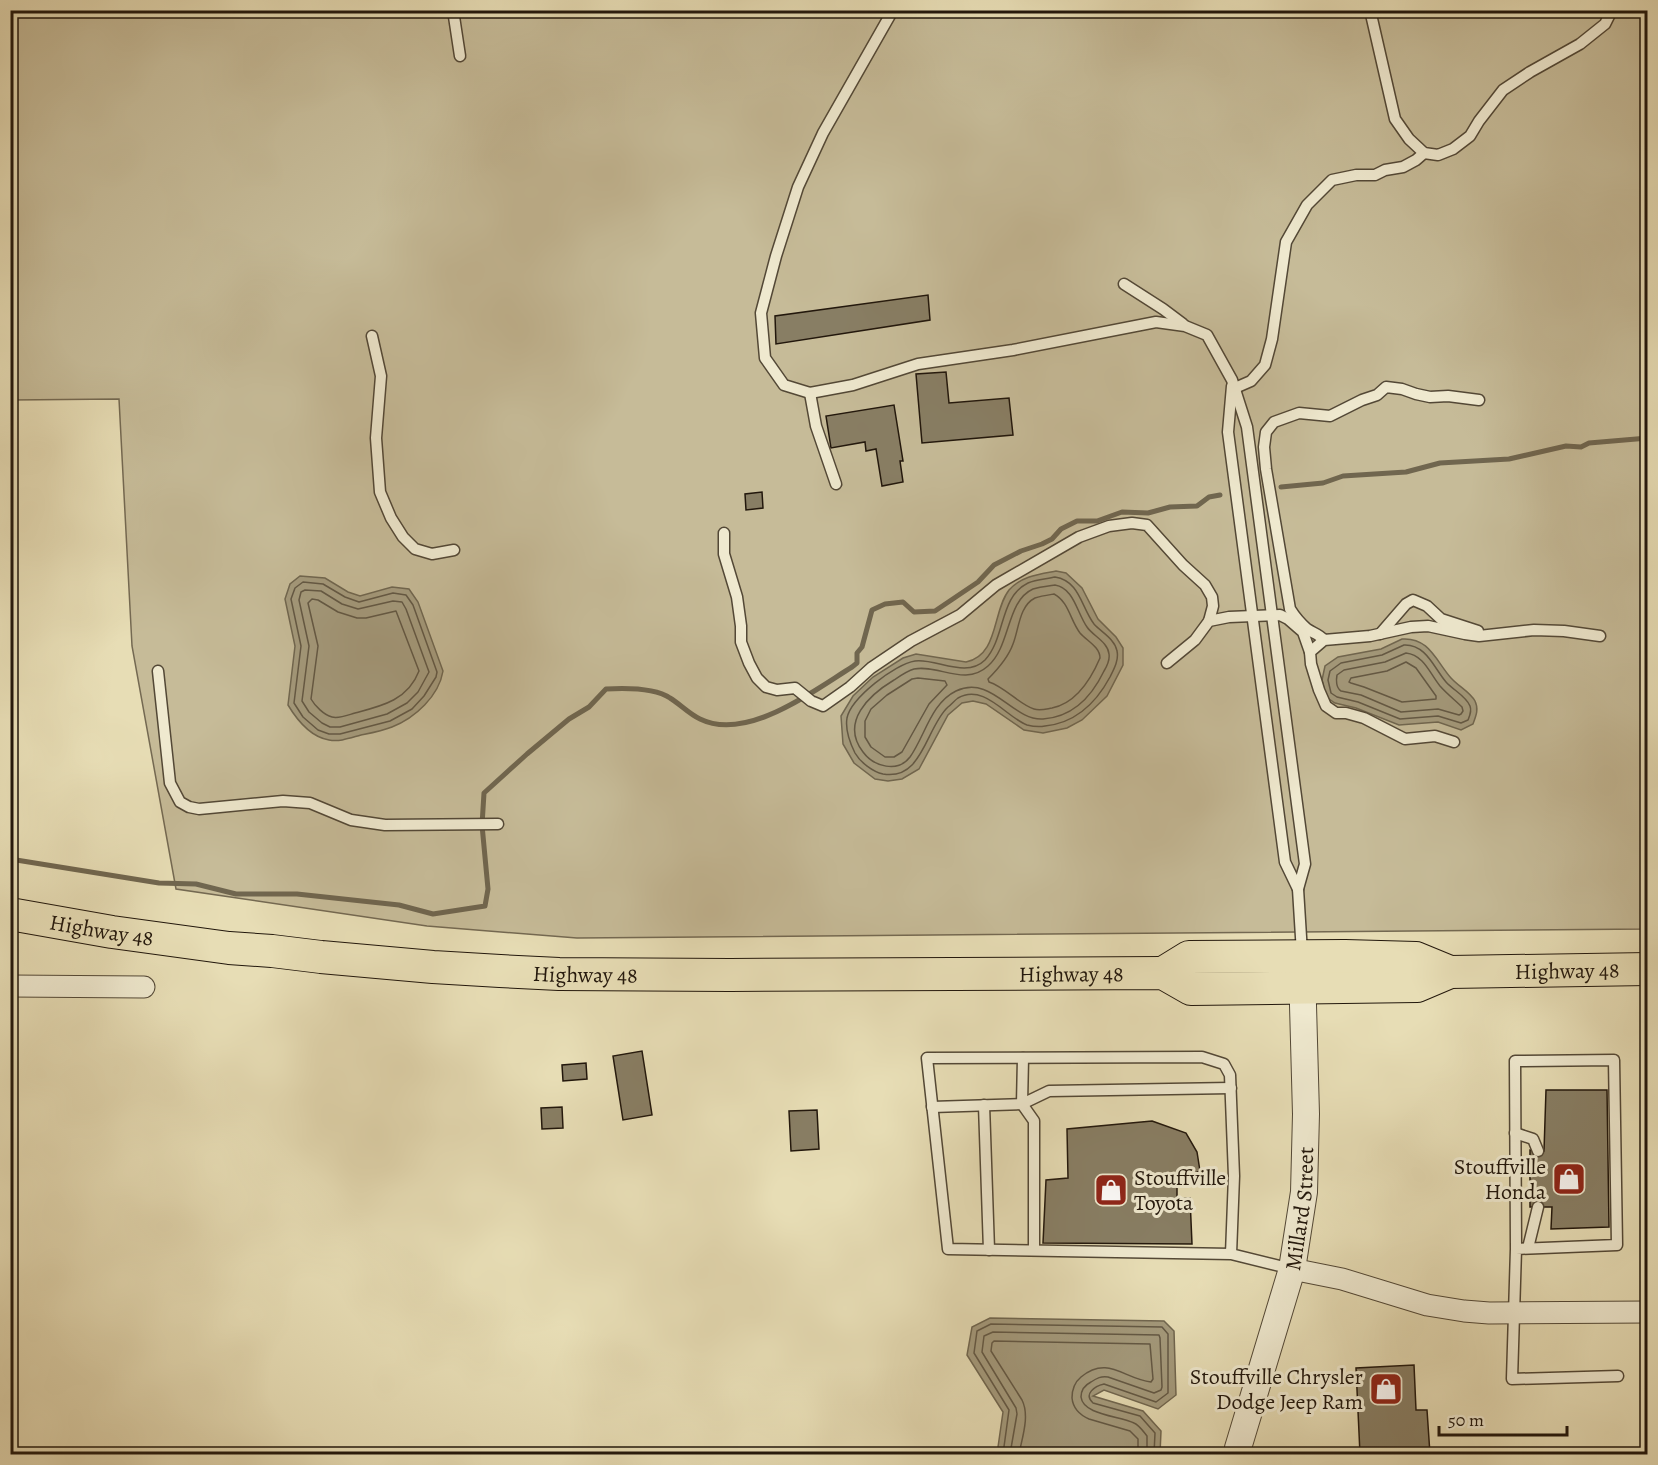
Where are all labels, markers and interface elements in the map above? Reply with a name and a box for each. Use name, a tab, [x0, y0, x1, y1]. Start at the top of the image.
street label: Highway 48	[47, 907, 155, 954]
street label: Highway 48	[1514, 955, 1620, 987]
street label: Highway 48	[532, 959, 638, 990]
street label: Highway 48	[1019, 959, 1124, 990]
street label: Millard Street	[1278, 1147, 1321, 1273]
place label: Stouffville Honda	[1454, 1152, 1547, 1207]
shop icon: Stouffville Honda	[1551, 1161, 1587, 1197]
place label: Stouffville Toyota	[1134, 1163, 1226, 1218]
shop icon: Stouffville Toyota	[1093, 1172, 1129, 1208]
place label: Stouffville Chrysler Dodge Jeep Ram	[1190, 1362, 1363, 1417]
shop icon: Stouffville Chrysler Dodge Jeep Ram	[1368, 1371, 1404, 1407]
scale bar	[1439, 1399, 1566, 1437]
text: 50 m	[1448, 1408, 1484, 1432]

